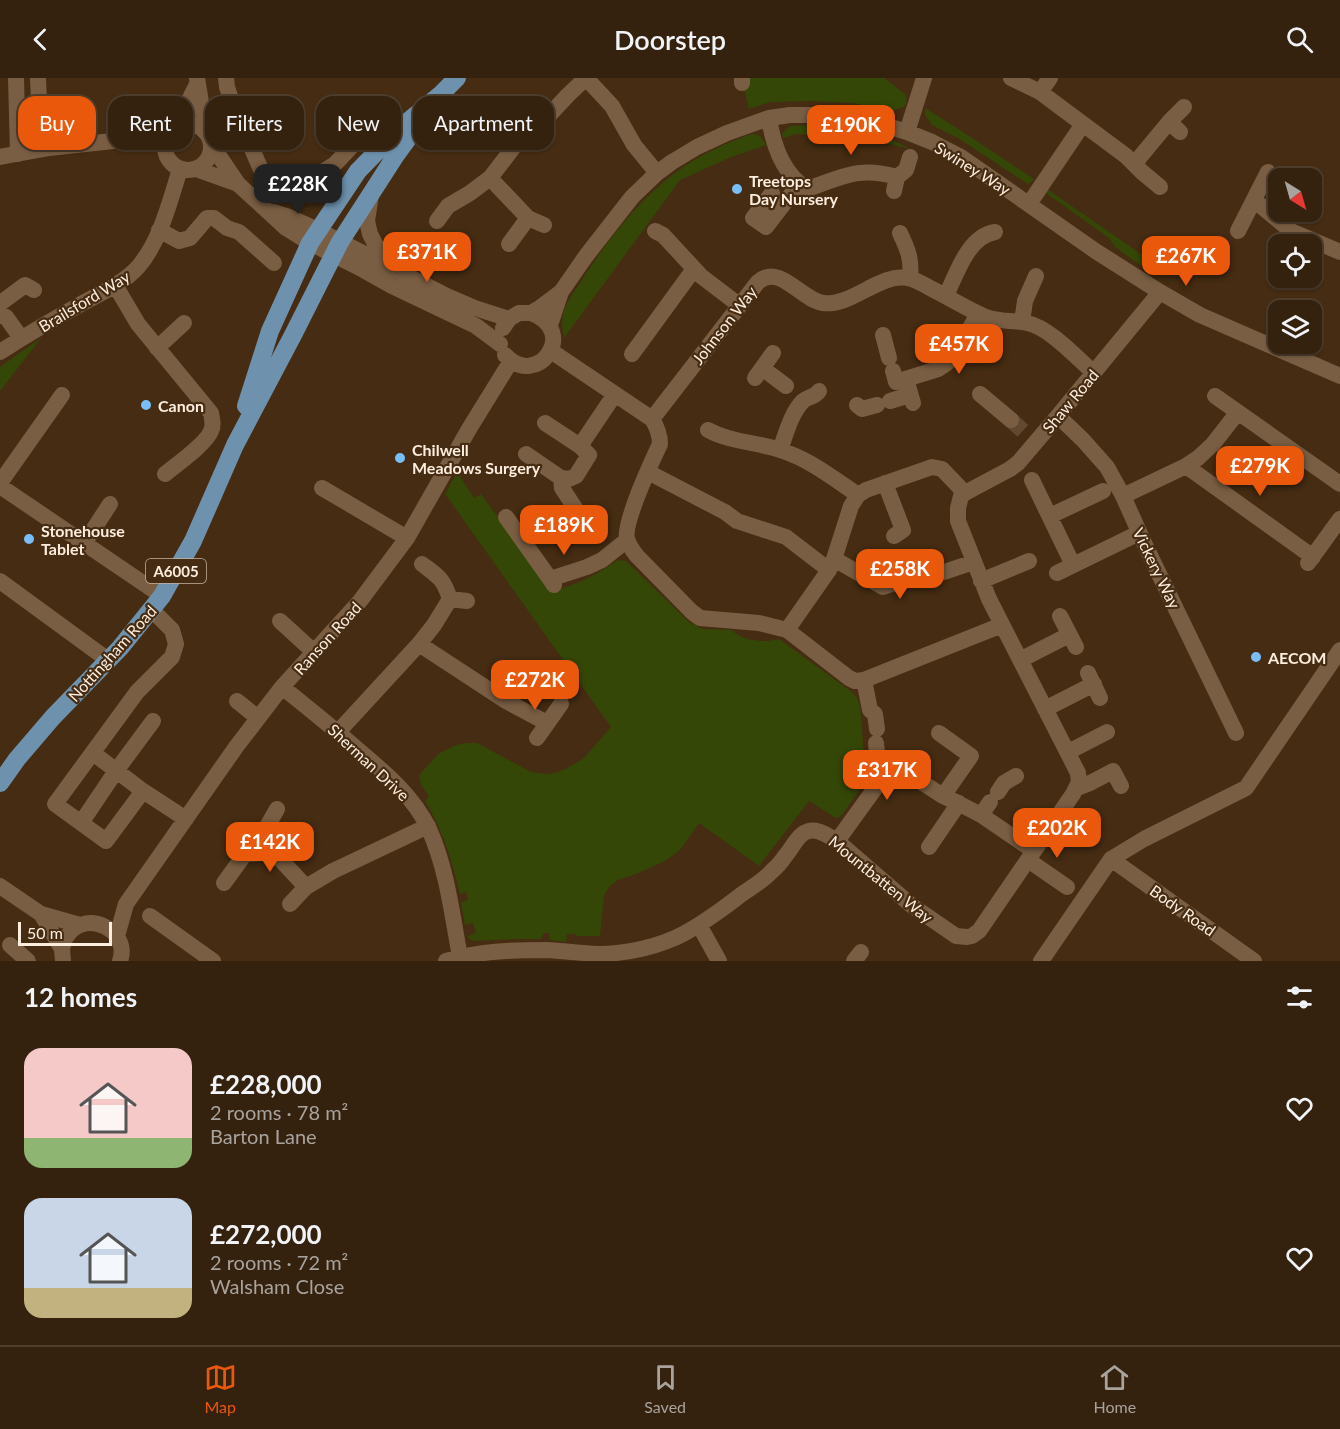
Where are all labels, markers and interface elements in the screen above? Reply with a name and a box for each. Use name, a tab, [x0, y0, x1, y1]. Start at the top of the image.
icon: back	[24, 23, 57, 56]
text: Doorstep	[614, 23, 726, 56]
icon: search	[1283, 23, 1316, 56]
chip: Buy	[18, 96, 96, 150]
chip: Rent	[108, 96, 193, 150]
chip: Filters	[205, 96, 304, 150]
chip: New	[316, 96, 401, 150]
chip: Apartment	[413, 96, 554, 150]
pin: £190K	[809, 105, 893, 156]
text: £190K	[821, 112, 881, 136]
street label: Swiney Way	[932, 137, 1015, 199]
pin: £228K	[256, 164, 340, 215]
north arrow	[1268, 168, 1322, 222]
map controls	[1268, 168, 1322, 354]
text: £228K	[268, 171, 328, 195]
place label: Treetops Day Nursery	[749, 171, 838, 208]
marker: Treetops Day Nursery	[730, 182, 744, 196]
pin: £371K	[385, 232, 469, 283]
button: locate	[1268, 234, 1322, 288]
pin: £267K	[1144, 236, 1228, 287]
text: £371K	[397, 239, 457, 263]
text: £267K	[1156, 243, 1216, 267]
street label: Brailsford Way	[35, 266, 134, 336]
street label: Johnson Way	[688, 282, 761, 368]
button: layers	[1268, 300, 1322, 354]
pin: £457K	[917, 324, 1001, 375]
text: £457K	[929, 331, 989, 355]
street label: Shaw Road	[1038, 365, 1102, 437]
place label: Canon	[158, 396, 204, 415]
marker: Canon	[139, 398, 153, 412]
place label: Chilwell Meadows Surgery	[412, 440, 541, 477]
pin: £279K	[1218, 446, 1302, 497]
marker: Chilwell Meadows Surgery	[393, 451, 407, 465]
text: £279K	[1230, 453, 1290, 477]
pin: £189K	[522, 505, 606, 556]
text: £189K	[534, 512, 594, 536]
place label: Stonehouse Tablet	[41, 521, 125, 558]
street label: Vickery Way	[1129, 524, 1185, 612]
marker: Stonehouse Tablet	[22, 532, 36, 546]
pin: £258K	[858, 549, 942, 600]
text: £258K	[870, 556, 930, 580]
road number: A6005	[146, 559, 206, 583]
street label: Ranson Road	[289, 598, 365, 678]
street label: Nottingham Road	[64, 601, 160, 705]
place label: AECOM	[1267, 648, 1326, 667]
marker: AECOM	[1249, 650, 1263, 664]
pin: £272K	[493, 660, 577, 711]
text: £272K	[505, 667, 565, 691]
street label: Sherman Drive	[324, 720, 414, 804]
pin: £317K	[845, 750, 929, 801]
text: £317K	[857, 757, 917, 781]
pin: £202K	[1015, 808, 1099, 859]
text: £202K	[1027, 815, 1087, 839]
pin: £142K	[228, 822, 312, 873]
text: £142K	[240, 829, 300, 853]
street label: Mountbatten Way	[825, 831, 937, 927]
street label: Body Road	[1147, 881, 1219, 939]
scale bar	[18, 919, 112, 946]
text: 50 m	[27, 923, 63, 942]
text: 12 homes	[24, 981, 137, 1013]
icon: filters	[1283, 981, 1316, 1014]
text: £228,000	[210, 1068, 322, 1100]
icon: home	[72, 1072, 144, 1144]
icon: heart	[1283, 1092, 1316, 1125]
text: 2 rooms · 78 m²	[210, 1100, 348, 1124]
text: Barton Lane	[210, 1124, 317, 1148]
text: £272,000	[210, 1218, 322, 1250]
icon: home	[72, 1222, 144, 1294]
icon: heart	[1283, 1242, 1316, 1275]
text: 2 rooms · 72 m²	[210, 1250, 348, 1274]
text: Walsham Close	[210, 1274, 344, 1298]
tab: Map	[204, 1361, 237, 1416]
tab: Saved	[644, 1361, 686, 1416]
tab: Home	[1094, 1361, 1136, 1416]

